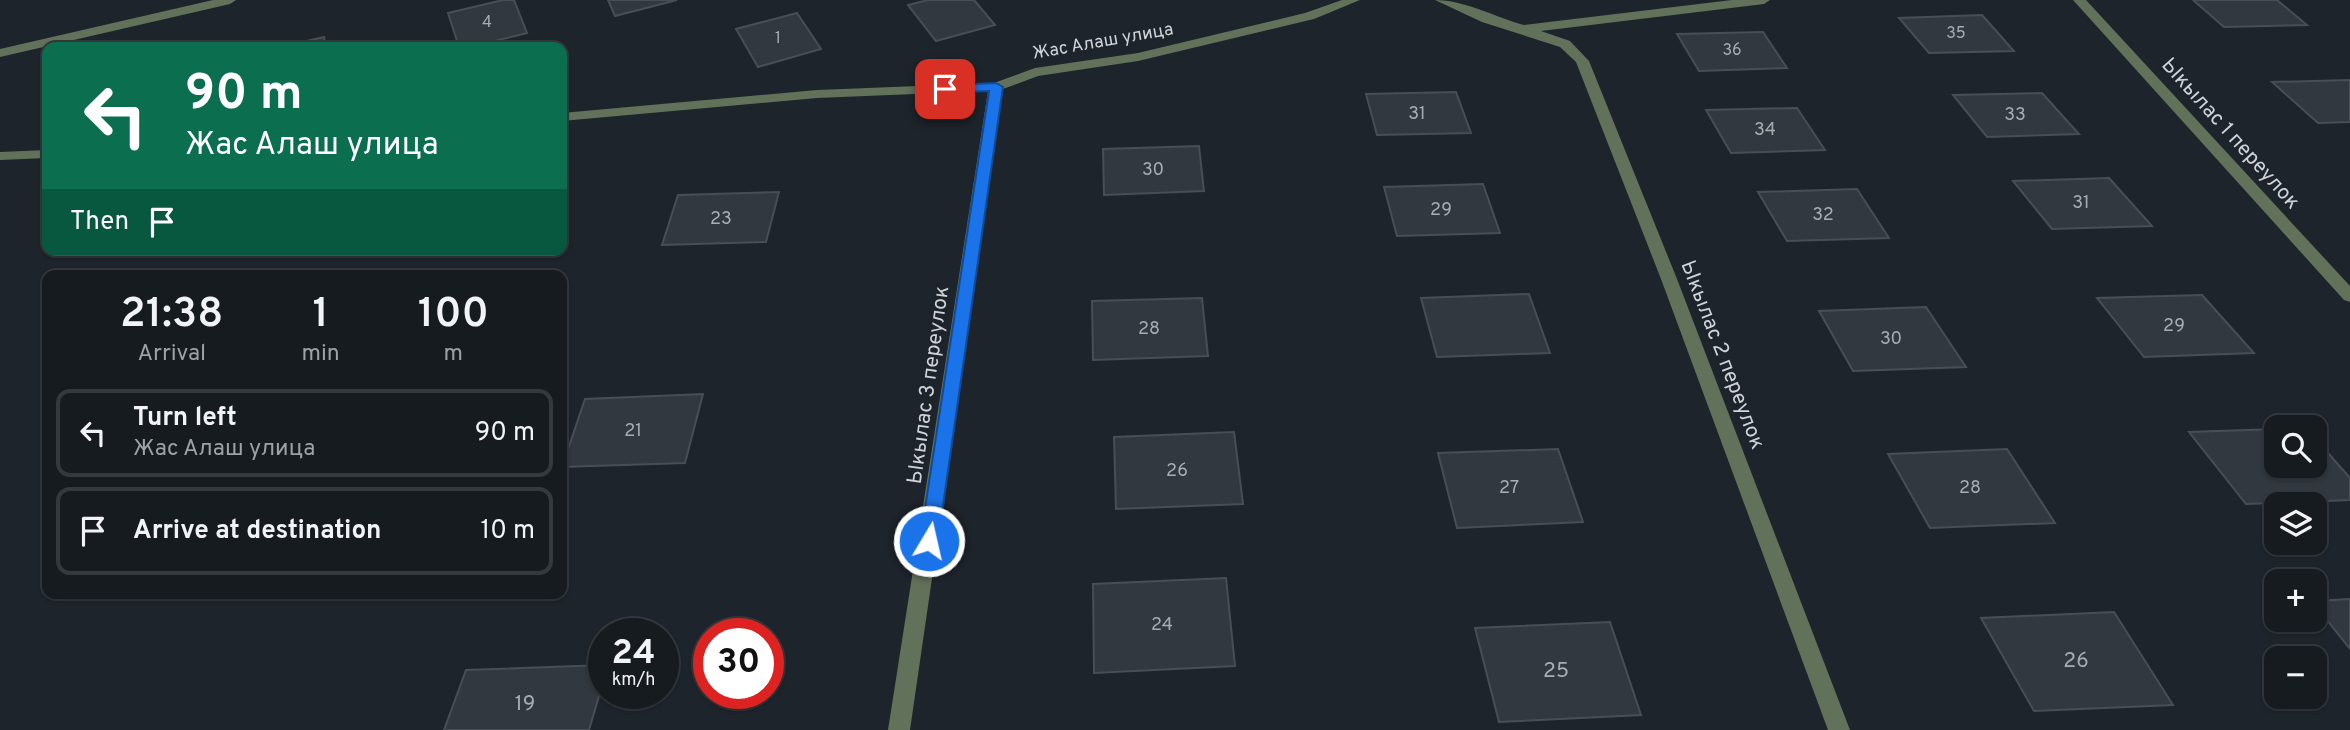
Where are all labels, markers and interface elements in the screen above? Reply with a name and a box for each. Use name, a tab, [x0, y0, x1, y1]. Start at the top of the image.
house number: 4	[482, 13, 492, 33]
street label: Жас Алаш улица	[1031, 18, 1175, 66]
house number: 35	[1946, 24, 1966, 44]
house number: 1	[775, 29, 781, 49]
house number: 36	[1722, 41, 1742, 61]
street label: Ыкылас 1 переулок	[2155, 53, 2305, 215]
pin	[915, 59, 975, 119]
text: 90 m	[185, 65, 303, 127]
icon: left	[70, 70, 161, 161]
icon: arrive	[926, 70, 964, 108]
house number: 31	[1408, 103, 1426, 126]
house number: 33	[2004, 104, 2026, 127]
house number: 34	[1754, 119, 1776, 142]
text: Жас Алаш улица	[185, 126, 439, 166]
house number: 30	[1142, 159, 1164, 182]
house number: 31	[2072, 192, 2090, 215]
house number: 29	[1430, 199, 1452, 222]
icon: arrive	[143, 203, 181, 241]
house number: 32	[1812, 204, 1834, 227]
text: Then	[70, 206, 129, 239]
house number: 23	[710, 208, 732, 231]
street label: Ыкылас 2 переулок	[1674, 257, 1770, 453]
street label: Ыкылас 3 переулок	[902, 284, 956, 486]
text: 21:38	[120, 289, 223, 342]
text: 1	[312, 289, 329, 342]
text: 100	[418, 289, 489, 342]
house number: 29	[2163, 315, 2185, 338]
house number: 28	[1138, 318, 1160, 341]
house number: 30	[1880, 328, 1902, 351]
text: Arrival	[137, 340, 206, 369]
text: min	[301, 340, 340, 369]
text: m	[444, 340, 463, 369]
text: Turn left	[133, 402, 237, 435]
icon: left	[74, 414, 112, 452]
map controls	[2264, 415, 2327, 709]
button: search	[2264, 415, 2327, 478]
text: 90 m	[475, 417, 535, 450]
house number: 21	[624, 420, 642, 443]
text: Жас Алаш улица	[133, 435, 315, 464]
house number: 26	[1166, 460, 1188, 483]
house number: 27	[1499, 477, 1519, 500]
house number: 28	[1959, 477, 1981, 500]
button: layers	[2264, 492, 2327, 555]
position arrow	[892, 504, 966, 578]
icon: arrive	[74, 512, 112, 550]
text: Arrive at destination	[133, 515, 381, 548]
text: 10 m	[480, 515, 535, 548]
button: +	[2264, 569, 2327, 632]
house number: 24	[1151, 614, 1173, 637]
speed limit sign: 30	[693, 618, 784, 709]
text: 24	[612, 632, 655, 676]
button: −	[2264, 646, 2327, 709]
house number: 26	[2063, 648, 2089, 675]
house number: 25	[1543, 658, 1569, 685]
text: km/h	[612, 669, 655, 692]
house number: 19	[515, 691, 535, 718]

